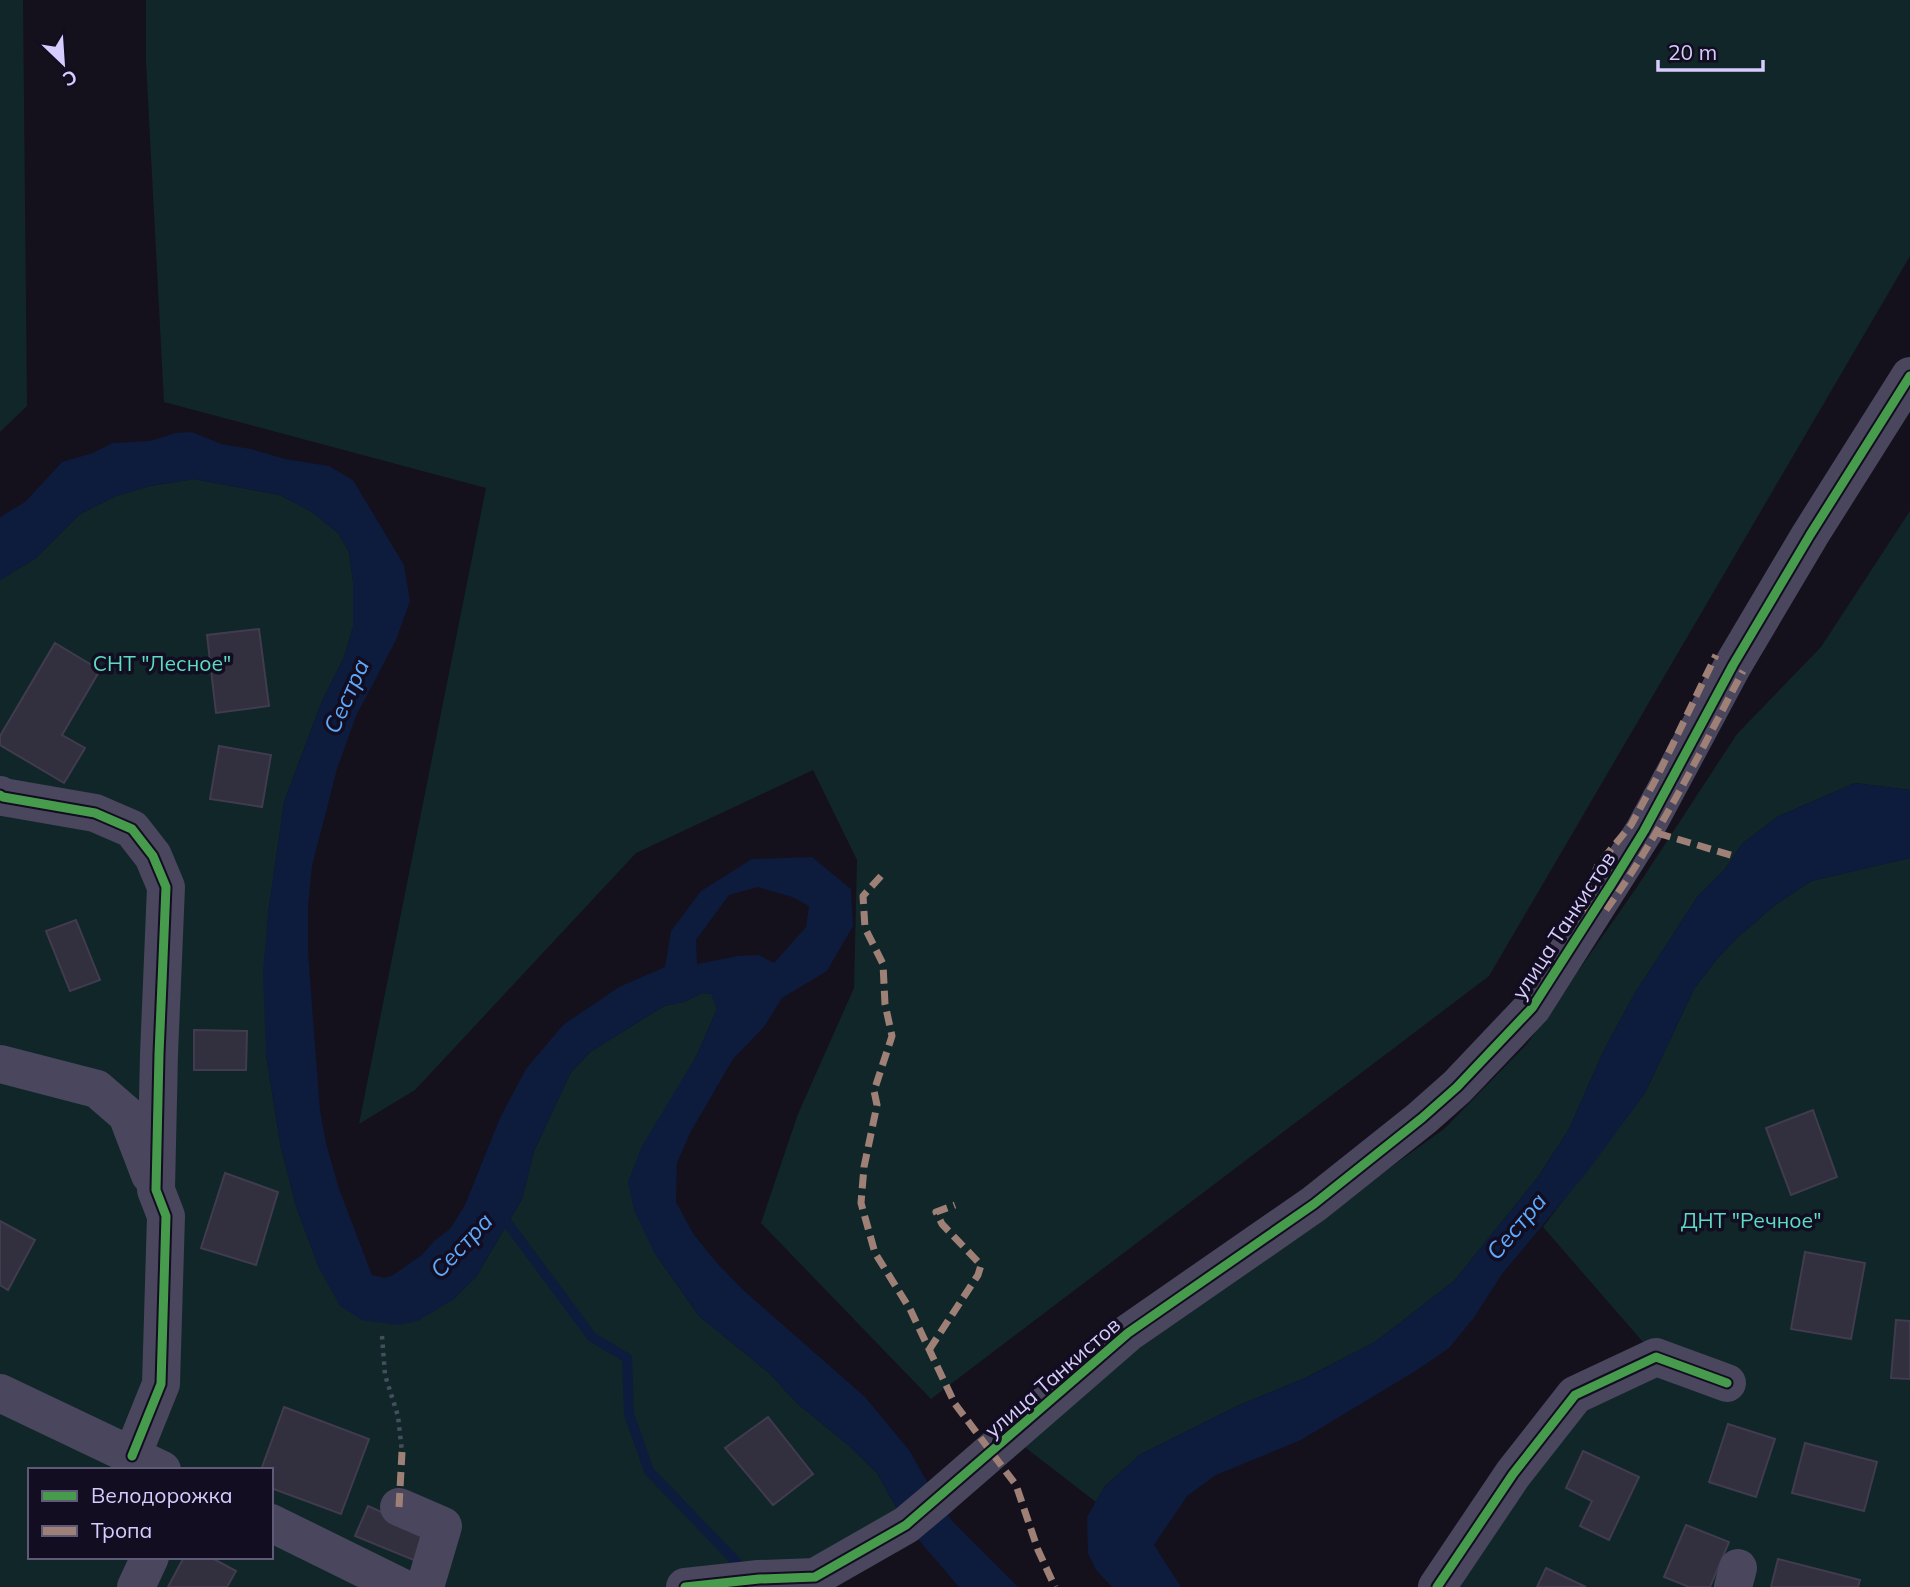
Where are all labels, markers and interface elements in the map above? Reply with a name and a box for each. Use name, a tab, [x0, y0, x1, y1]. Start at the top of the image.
north arrow	[28, 28, 98, 98]
scale bar	[1658, 28, 1763, 72]
text: 20 m	[1668, 39, 1717, 65]
text: С	[59, 65, 81, 92]
park label: СНТ "Лесное"	[93, 650, 231, 676]
water label: Сестра	[317, 654, 375, 738]
street label: улица Танкистов	[1506, 846, 1620, 1004]
water label: Сестра	[1480, 1187, 1552, 1265]
water label: Сестра	[424, 1206, 498, 1284]
park label: ДНТ "Речное"	[1681, 1207, 1821, 1233]
street label: улица Танкистов	[979, 1311, 1125, 1443]
legend	[28, 1468, 273, 1559]
text: Велодорожка	[91, 1482, 233, 1508]
text: Тропа	[91, 1517, 152, 1543]

